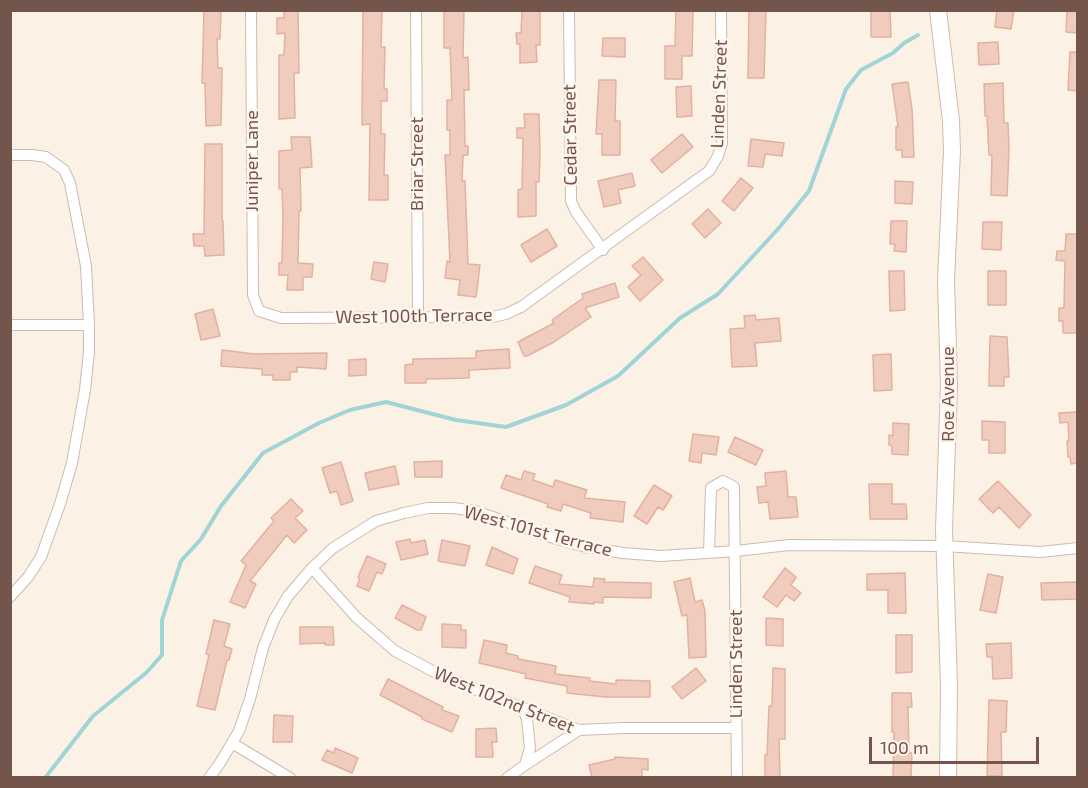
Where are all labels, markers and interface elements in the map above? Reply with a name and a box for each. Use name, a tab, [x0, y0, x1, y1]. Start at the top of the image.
street label: Linden Street	[706, 39, 732, 149]
street label: Cedar Street	[558, 84, 582, 186]
street label: Juniper Lane	[241, 110, 263, 212]
street label: Briar Street	[406, 117, 428, 211]
street label: West 100th Terrace	[335, 304, 493, 328]
street label: Roe Avenue	[937, 346, 959, 442]
street label: West 101st Terrace	[462, 501, 614, 561]
street label: Linden Street	[725, 610, 747, 718]
street label: West 102nd Street	[431, 662, 577, 738]
scale bar	[872, 725, 1042, 763]
text: 100 m	[880, 736, 929, 758]

